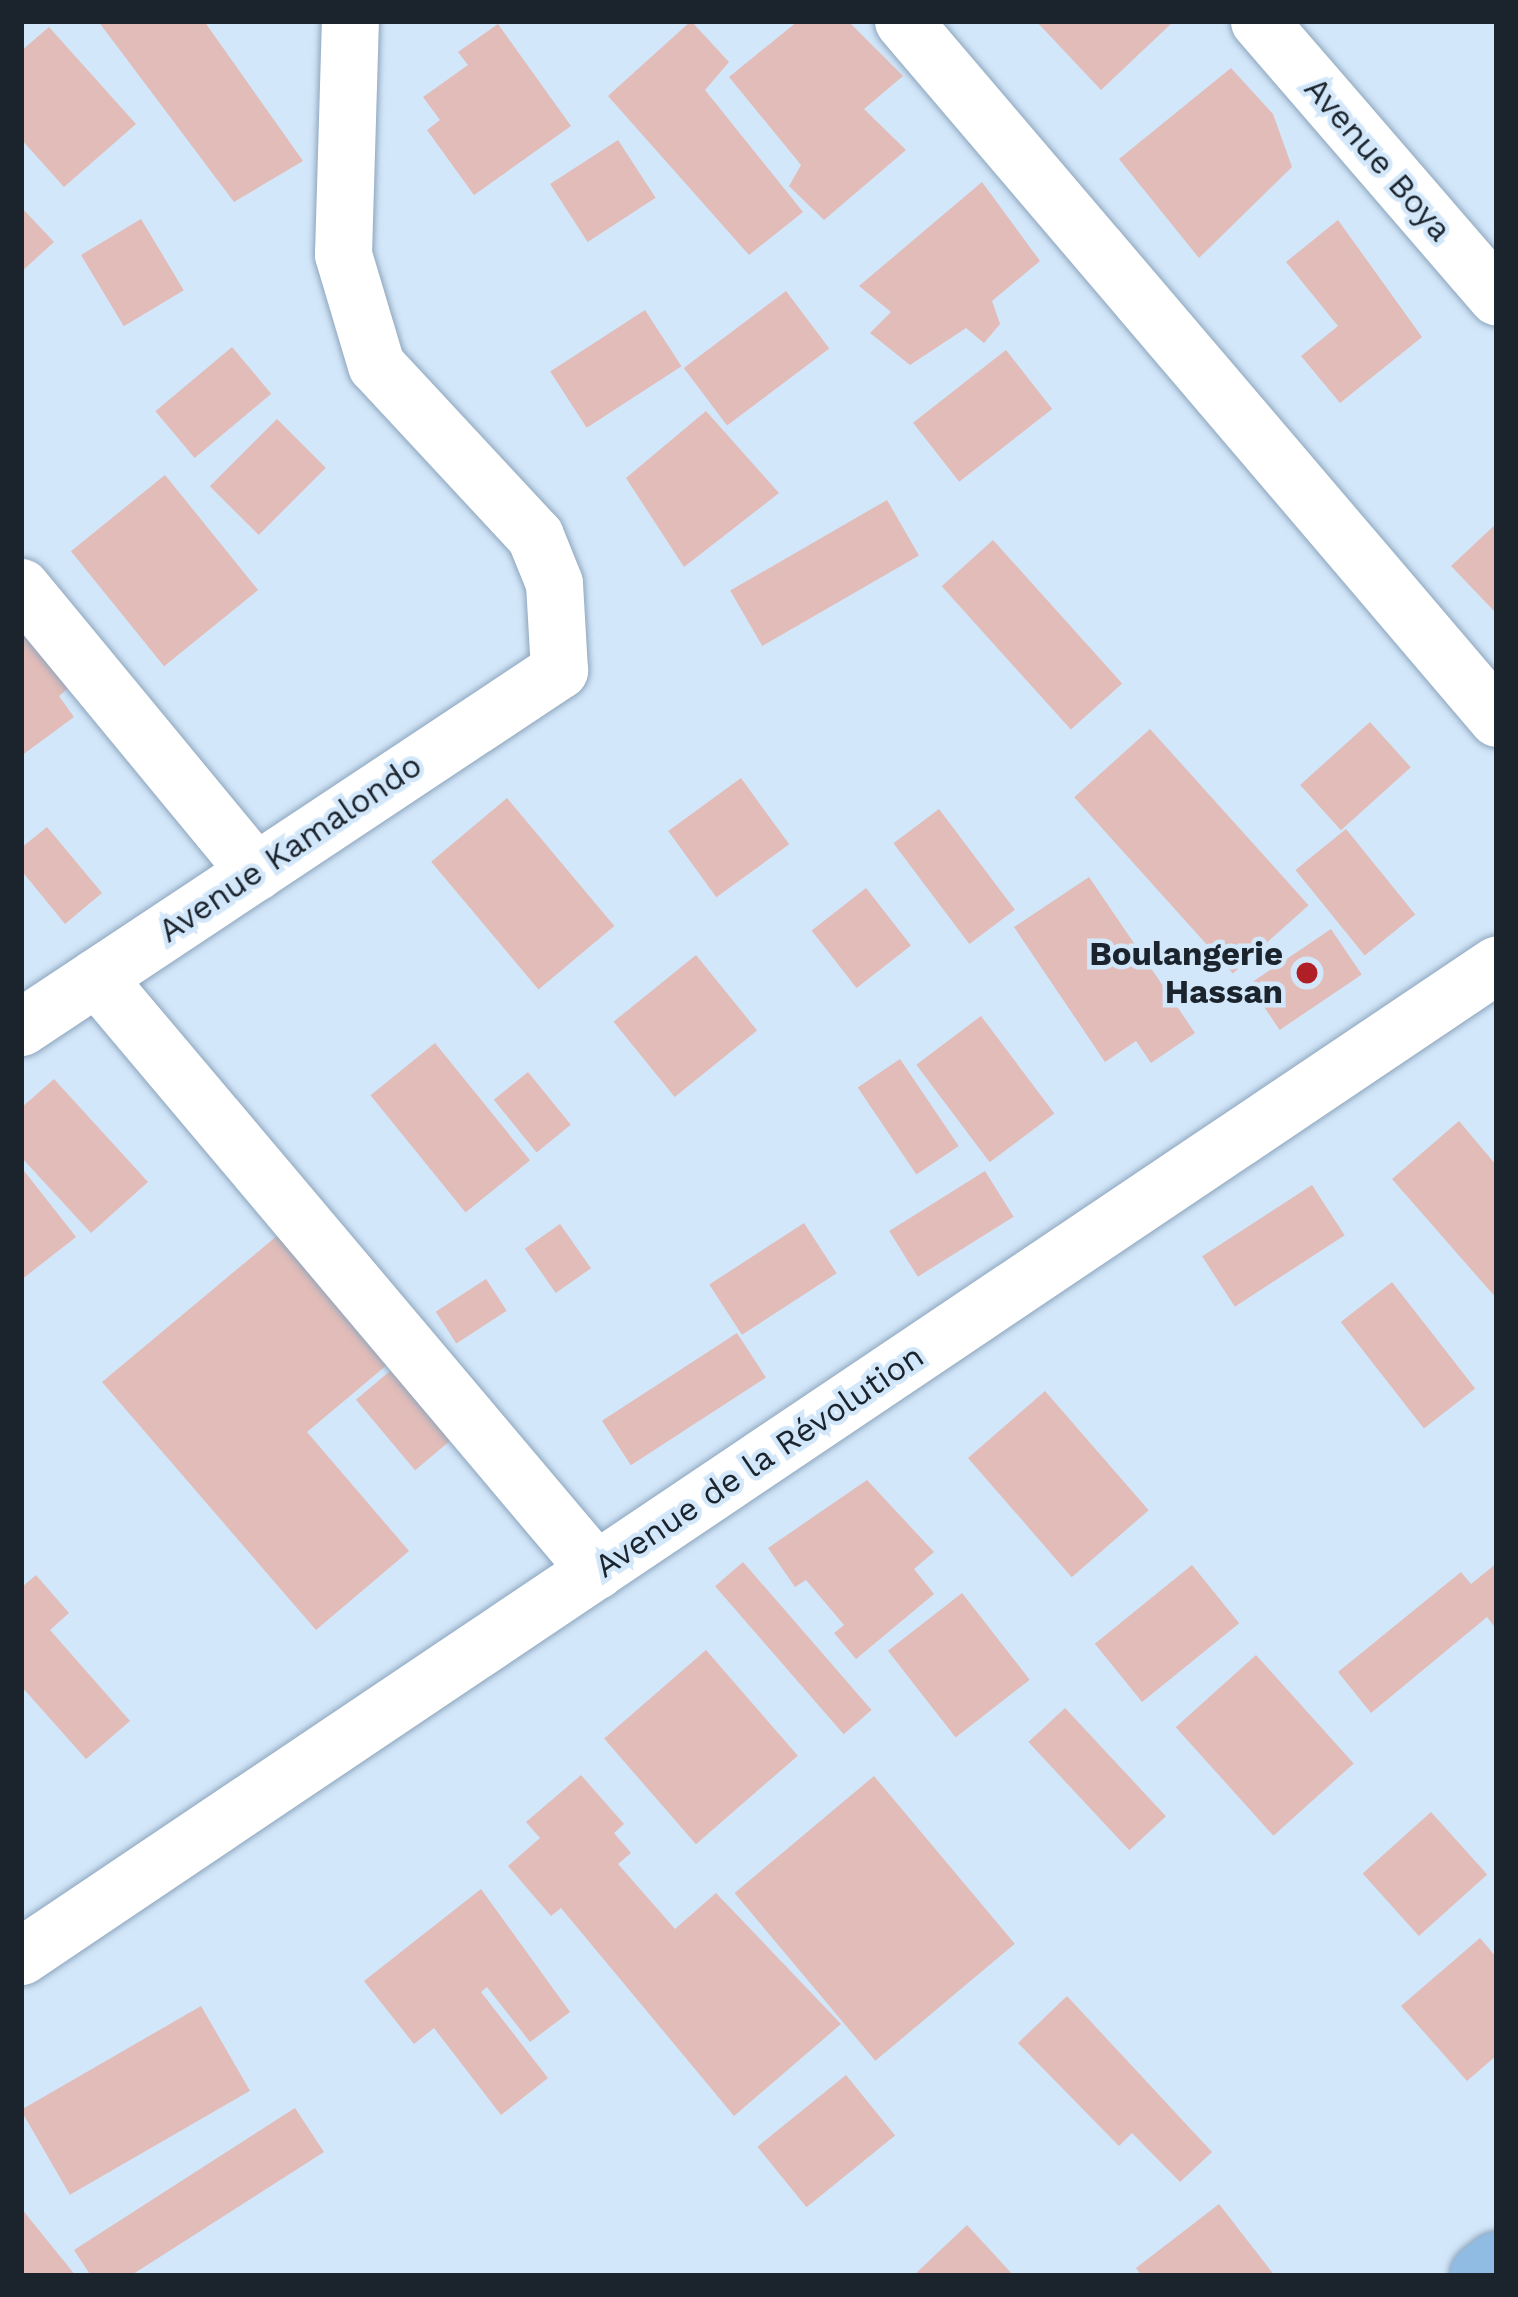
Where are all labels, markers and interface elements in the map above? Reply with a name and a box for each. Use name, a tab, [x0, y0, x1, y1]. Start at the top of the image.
street label: Avenue Boya	[1296, 69, 1460, 249]
street label: Avenue Kamalondo	[151, 745, 429, 951]
place label: Boulangerie Hassan	[1089, 934, 1283, 1012]
marker: Boulangerie Hassan	[1294, 960, 1320, 986]
street label: Avenue de la Révolution	[587, 1336, 931, 1586]

